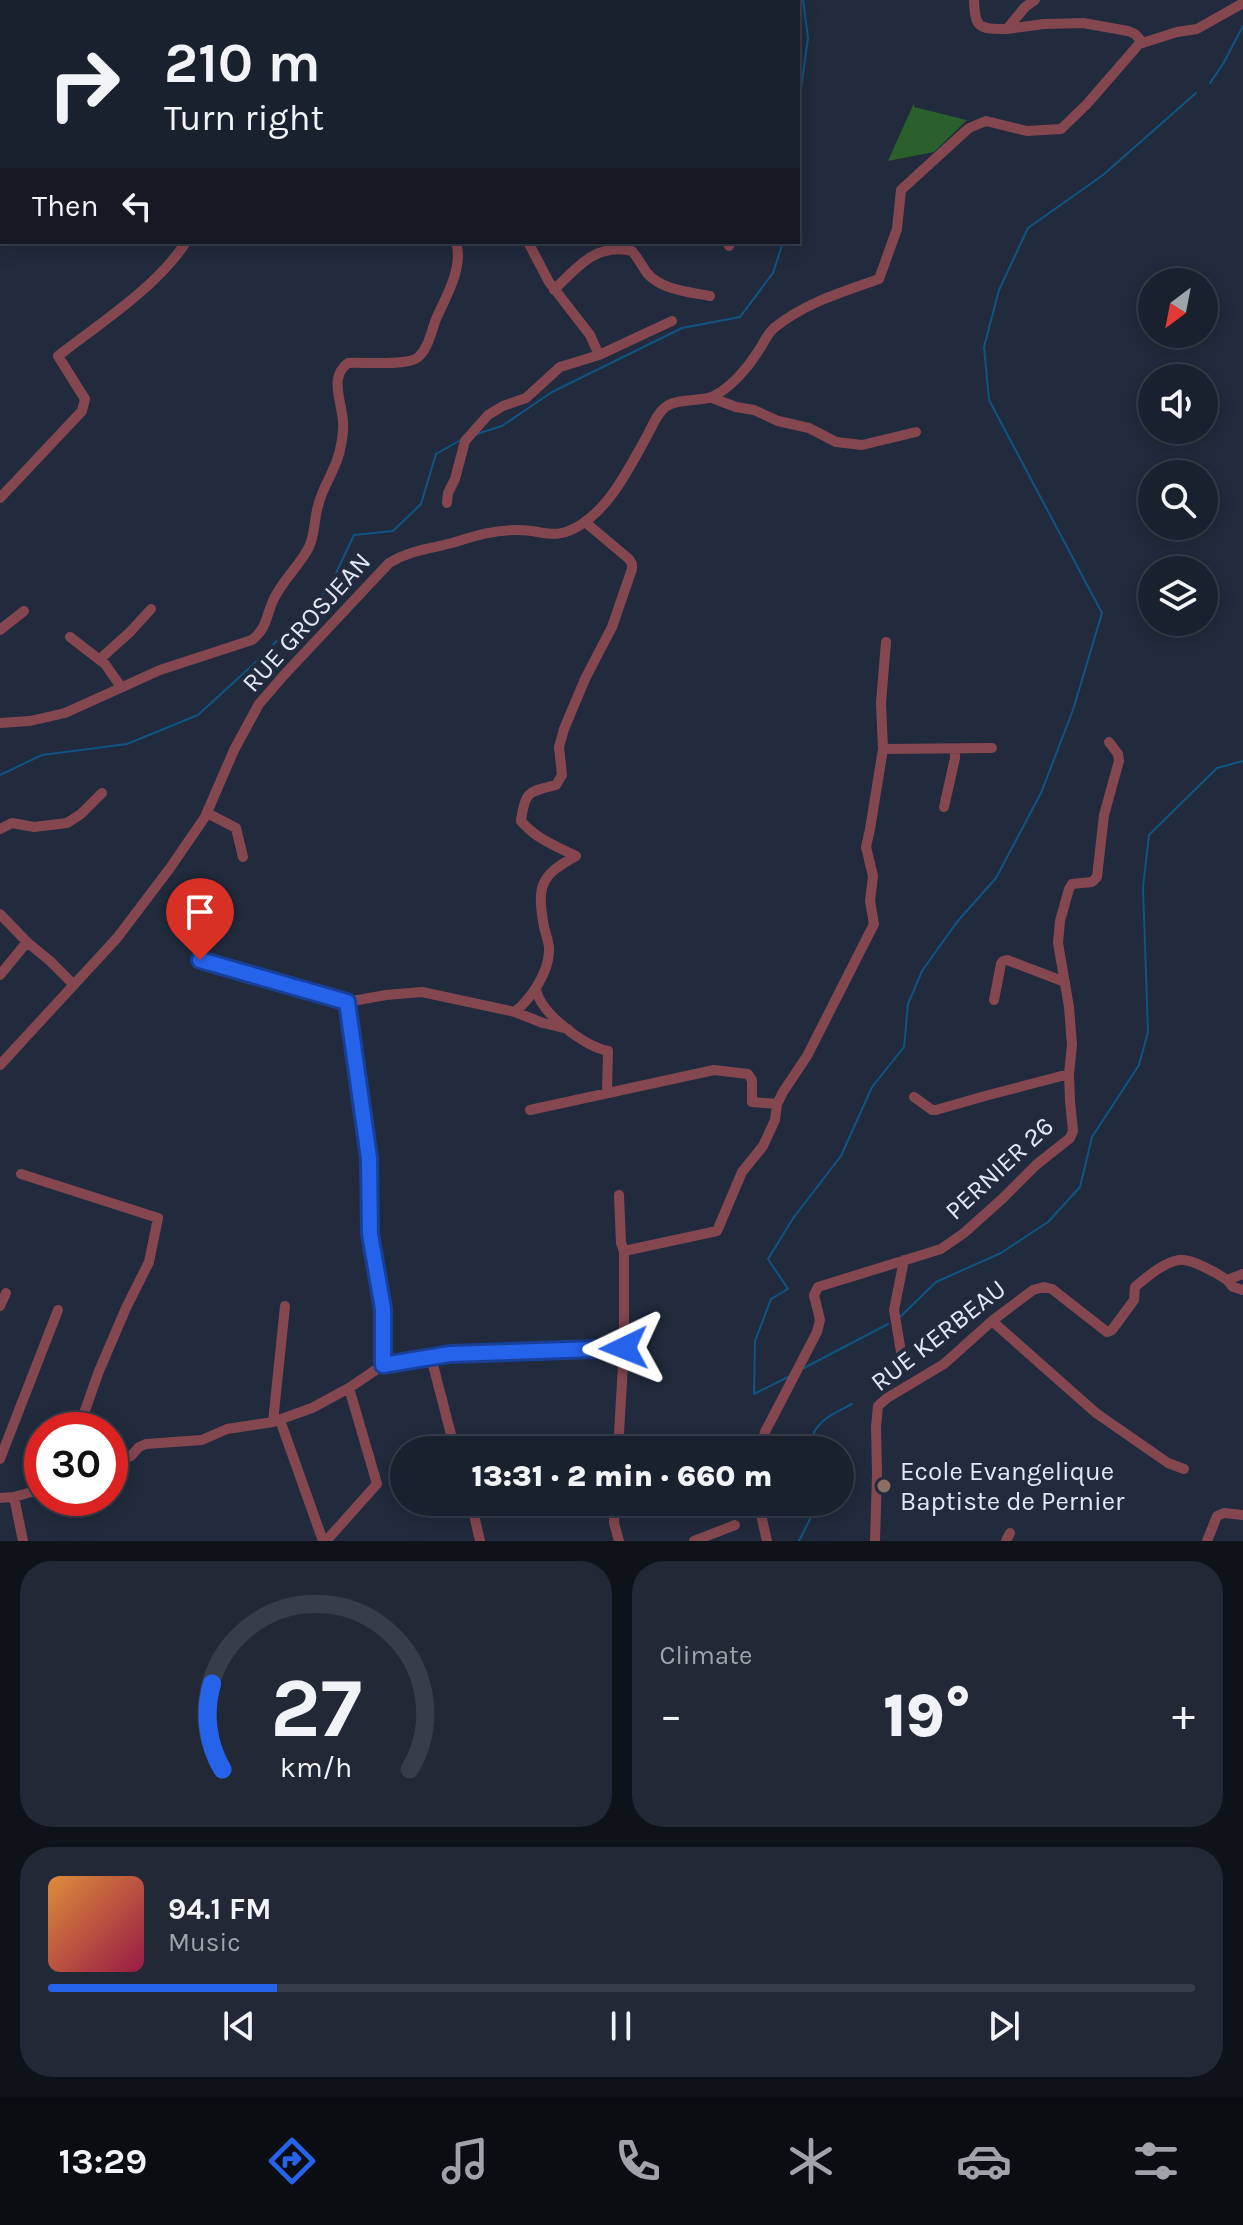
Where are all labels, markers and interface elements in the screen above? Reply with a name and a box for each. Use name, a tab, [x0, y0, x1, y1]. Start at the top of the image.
text: 210 m	[164, 30, 321, 95]
icon: right	[32, 32, 136, 136]
text: Turn right	[164, 97, 324, 139]
icon: left	[115, 184, 159, 228]
text: Then	[32, 188, 99, 224]
north arrow	[1138, 268, 1218, 348]
map controls	[1138, 268, 1218, 636]
button: sound	[1138, 364, 1218, 444]
button: search	[1138, 460, 1218, 540]
street label: RUE GROSJEAN	[236, 546, 377, 698]
button: layers	[1138, 556, 1218, 636]
pin	[166, 878, 234, 960]
icon: arrive	[178, 890, 222, 934]
street label: PERNIER 26	[939, 1110, 1060, 1226]
street label: RUE KERBEAU	[865, 1273, 1012, 1398]
position arrow	[582, 1306, 666, 1390]
speed limit sign: 30	[24, 1412, 128, 1516]
place label: Ecole Evangelique Baptiste de Pernier	[900, 1456, 1125, 1517]
text: 13:31 · 2 min · 660 m	[472, 1458, 773, 1494]
marker: Ecole Evangelique Baptiste de Pernier	[875, 1477, 893, 1495]
text: Climate	[660, 1640, 752, 1671]
text: 27	[270, 1660, 362, 1757]
text: 19°	[883, 1681, 971, 1751]
text: −	[660, 1690, 683, 1741]
text: +	[1172, 1690, 1195, 1741]
text: km/h	[280, 1751, 352, 1784]
text: 94.1 FM	[168, 1891, 272, 1927]
text: Music	[168, 1927, 241, 1958]
icon: previous	[217, 2004, 261, 2048]
icon: pause	[599, 2004, 643, 2048]
icon: next	[982, 2004, 1026, 2048]
icon: directions	[264, 2133, 320, 2189]
icon: music	[437, 2133, 493, 2189]
icon: phone	[610, 2133, 666, 2189]
icon: climate	[783, 2133, 839, 2189]
icon: car	[956, 2133, 1012, 2189]
icon: filters	[1128, 2133, 1184, 2189]
text: 13:29	[58, 2140, 147, 2182]

